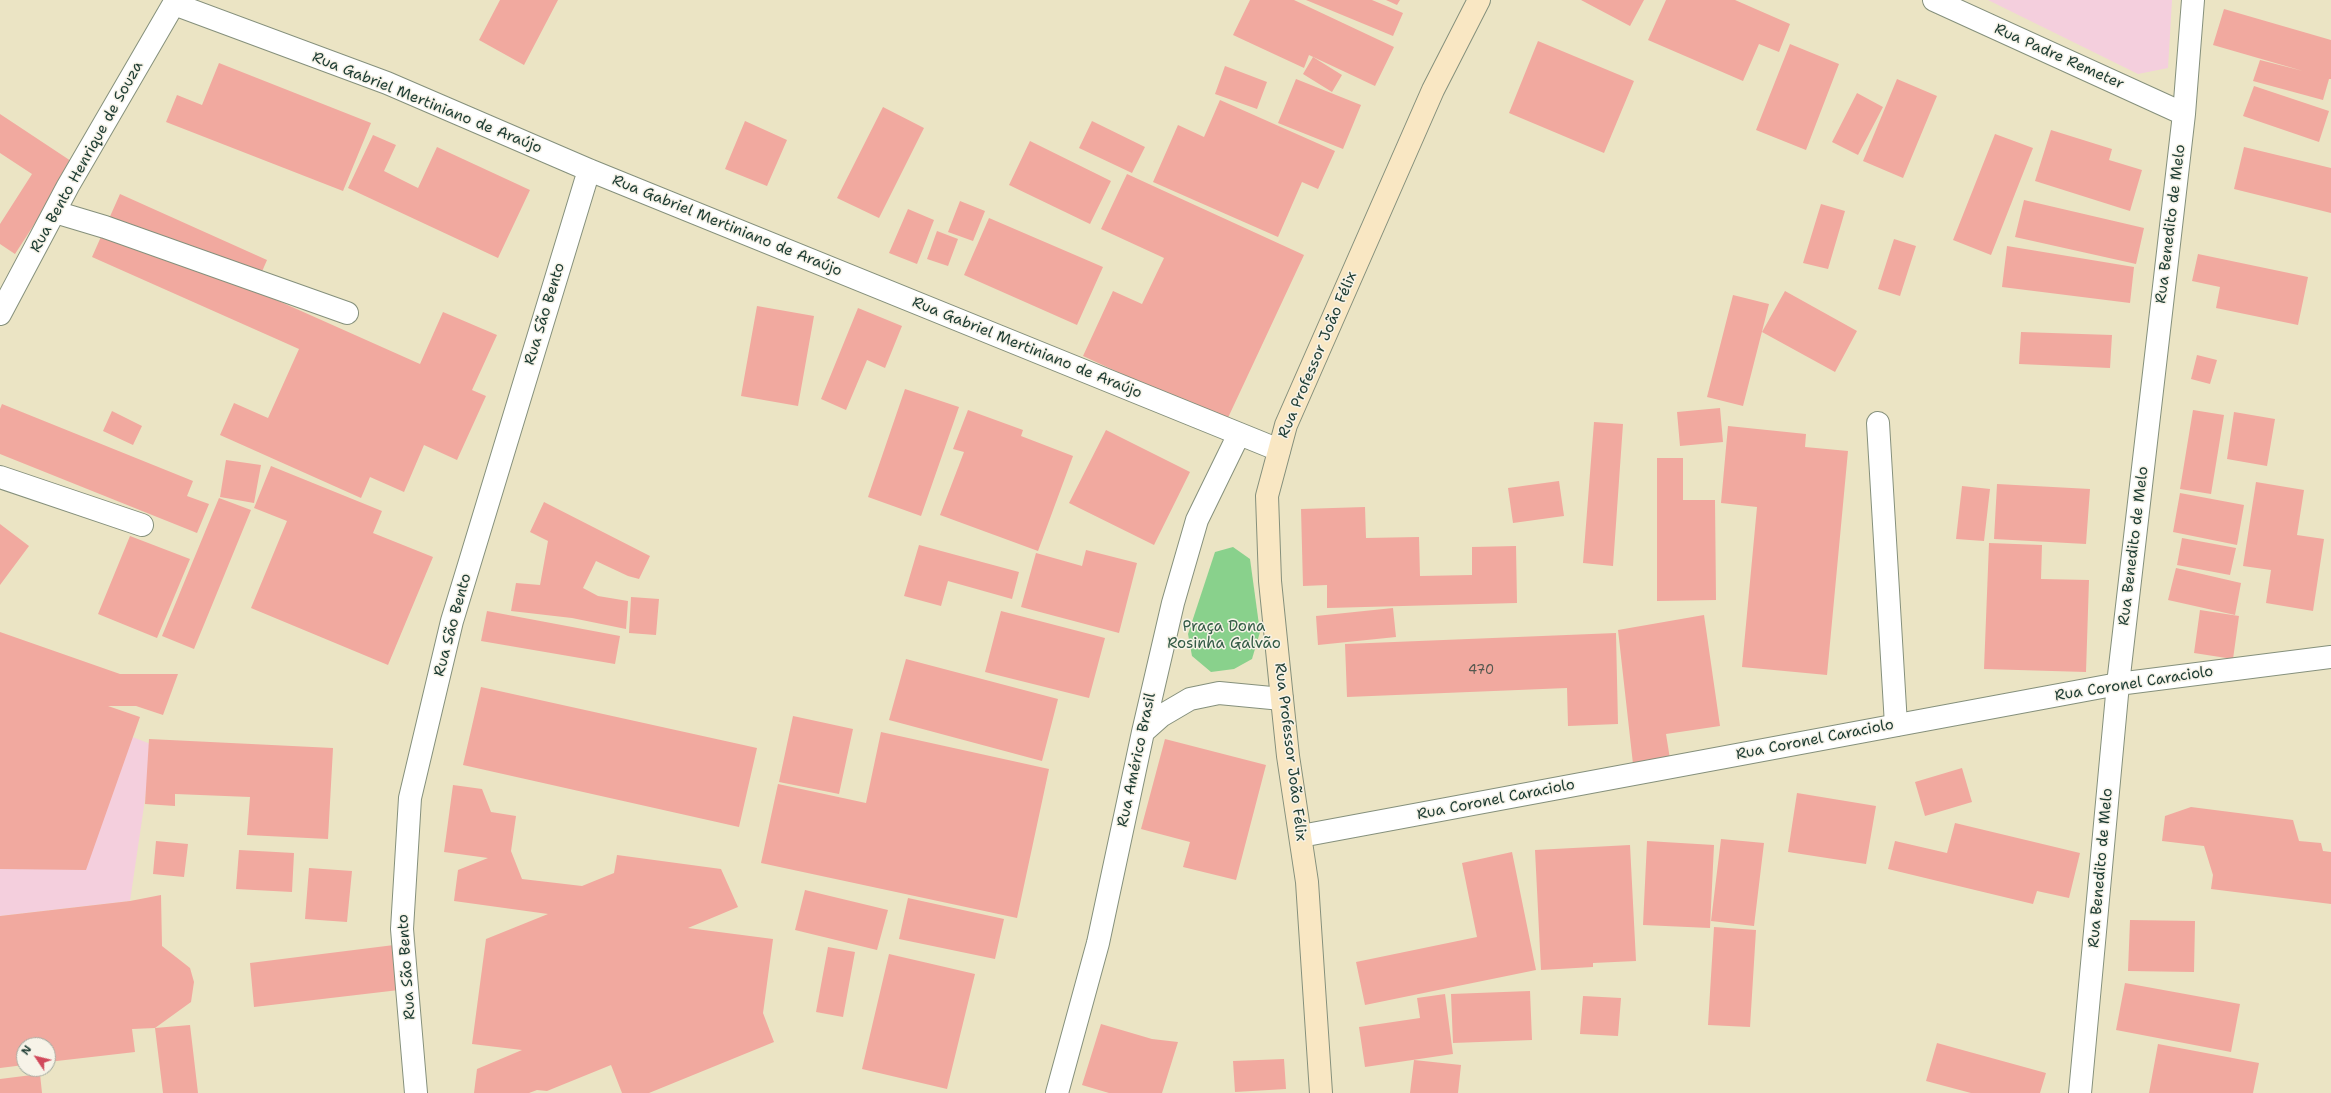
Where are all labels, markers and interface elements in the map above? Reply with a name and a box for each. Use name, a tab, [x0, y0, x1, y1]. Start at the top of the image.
street label: Rua Padre Remeter	[1991, 20, 2127, 94]
street label: Rua Gabriel Mertiniano de Araújo	[309, 48, 545, 158]
street label: Rua Bento Henrique de Souza	[27, 58, 147, 256]
street label: Rua Benedito de Melo	[2152, 143, 2190, 305]
street label: Rua Gabriel Mertiniano de Araújo	[609, 171, 845, 281]
street label: Rua São Bento	[521, 261, 569, 367]
street label: Rua Professor João Félix	[1275, 269, 1361, 441]
street label: Rua Gabriel Mertiniano de Araújo	[909, 293, 1145, 403]
street label: Rua Benedito de Melo	[2115, 465, 2153, 627]
street label: Rua São Bento	[431, 572, 475, 678]
park label: Praça Dona Rosinha Galvão	[1167, 618, 1281, 653]
street label: Rua Professor João Félix	[1270, 662, 1310, 842]
house number: 470	[1468, 663, 1494, 679]
street label: Rua Coronel Caraciolo	[2053, 663, 2215, 705]
street label: Rua Américo Brasil	[1114, 691, 1160, 829]
street label: Rua Coronel Caraciolo	[1735, 716, 1895, 764]
street label: Rua Coronel Caraciolo	[1416, 776, 1576, 824]
street label: Rua Benedito de Melo	[2085, 787, 2117, 949]
street label: Rua São Bento	[394, 914, 420, 1020]
north arrow	[16, 1037, 56, 1077]
text: N	[18, 1043, 35, 1058]

